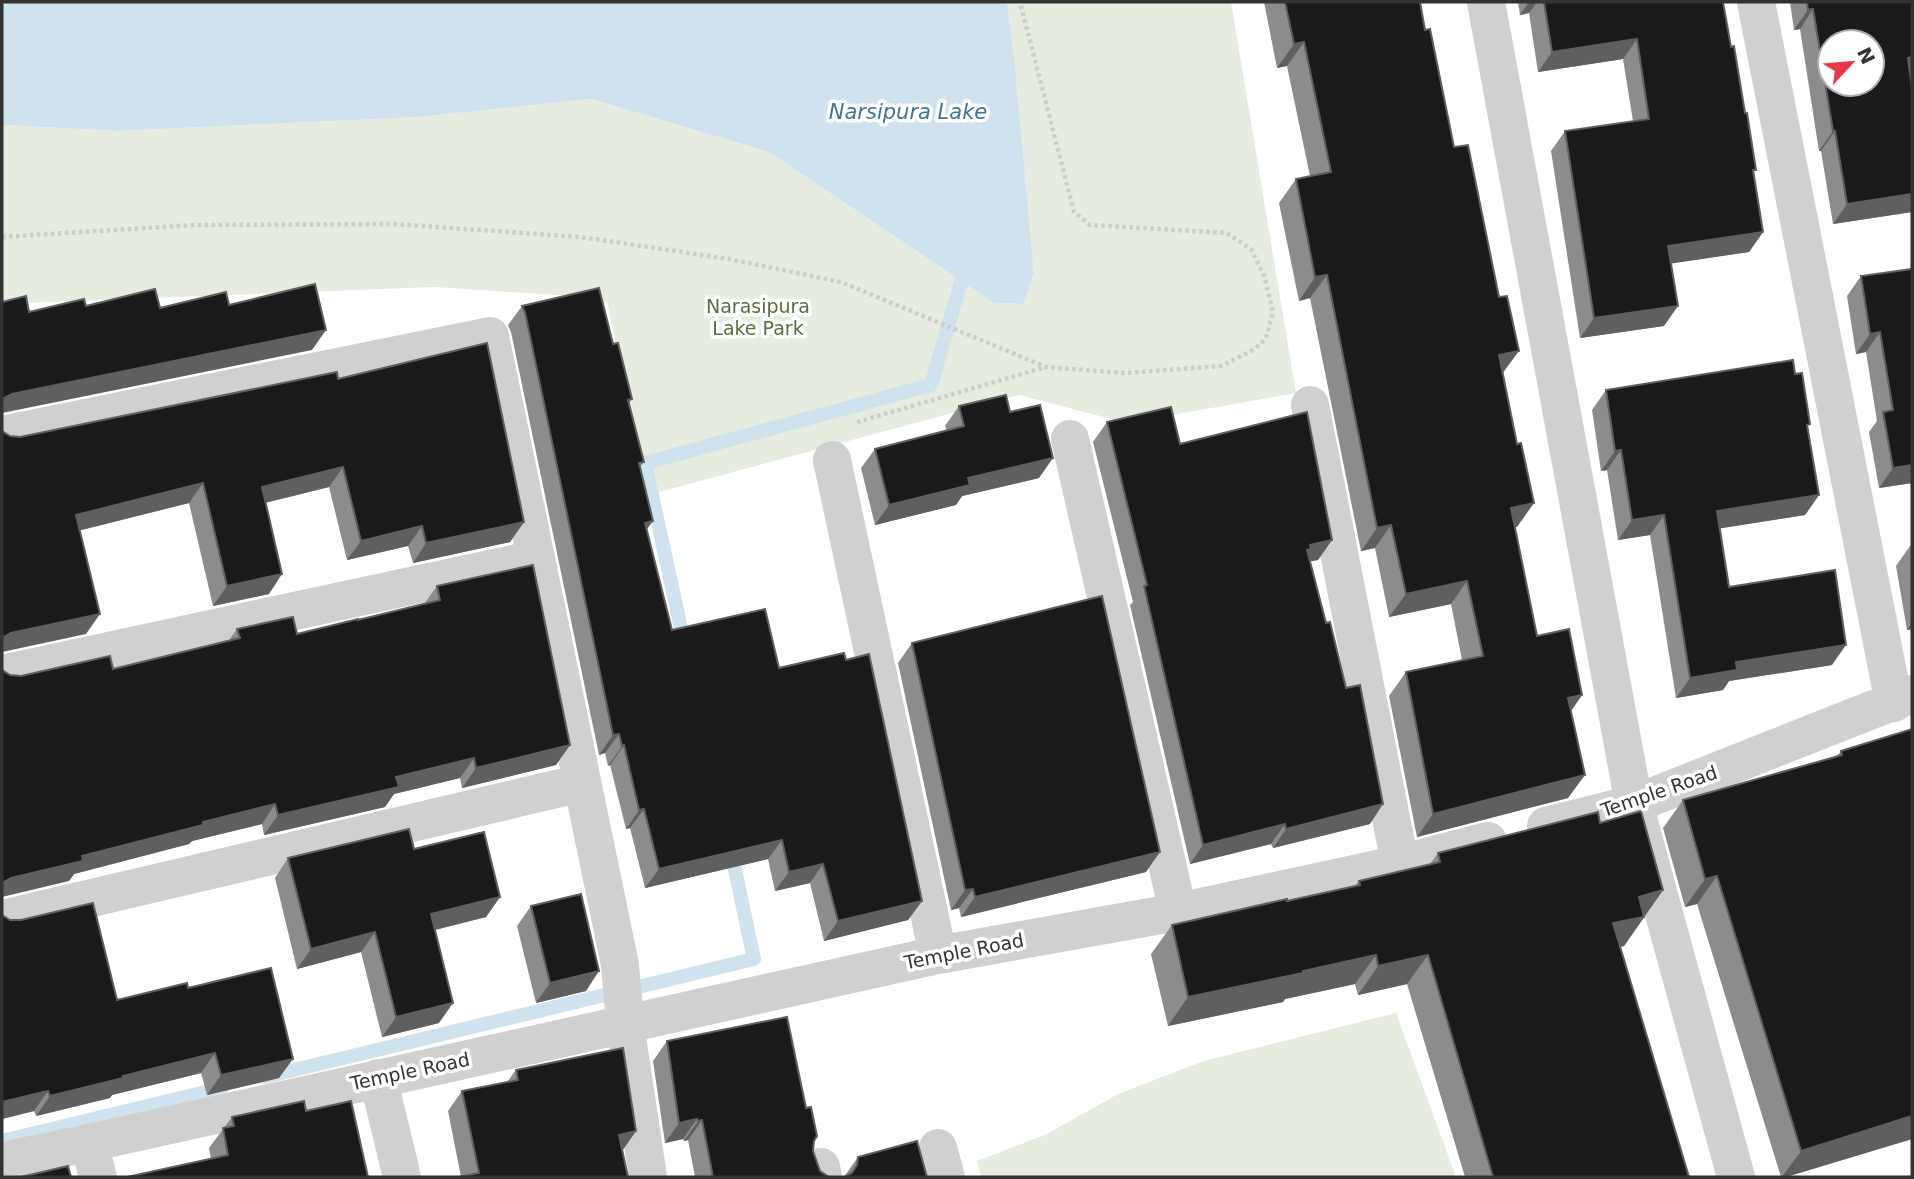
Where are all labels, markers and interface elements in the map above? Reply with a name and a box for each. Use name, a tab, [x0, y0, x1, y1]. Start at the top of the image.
north arrow	[1816, 28, 1886, 98]
text: N	[1853, 44, 1880, 68]
water label: Narsipura Lake	[829, 100, 987, 124]
park label: Narasipura Lake Park	[706, 295, 810, 339]
street label: Temple Road	[1597, 761, 1720, 821]
street label: Temple Road	[901, 929, 1026, 974]
street label: Temple Road	[347, 1048, 472, 1095]

